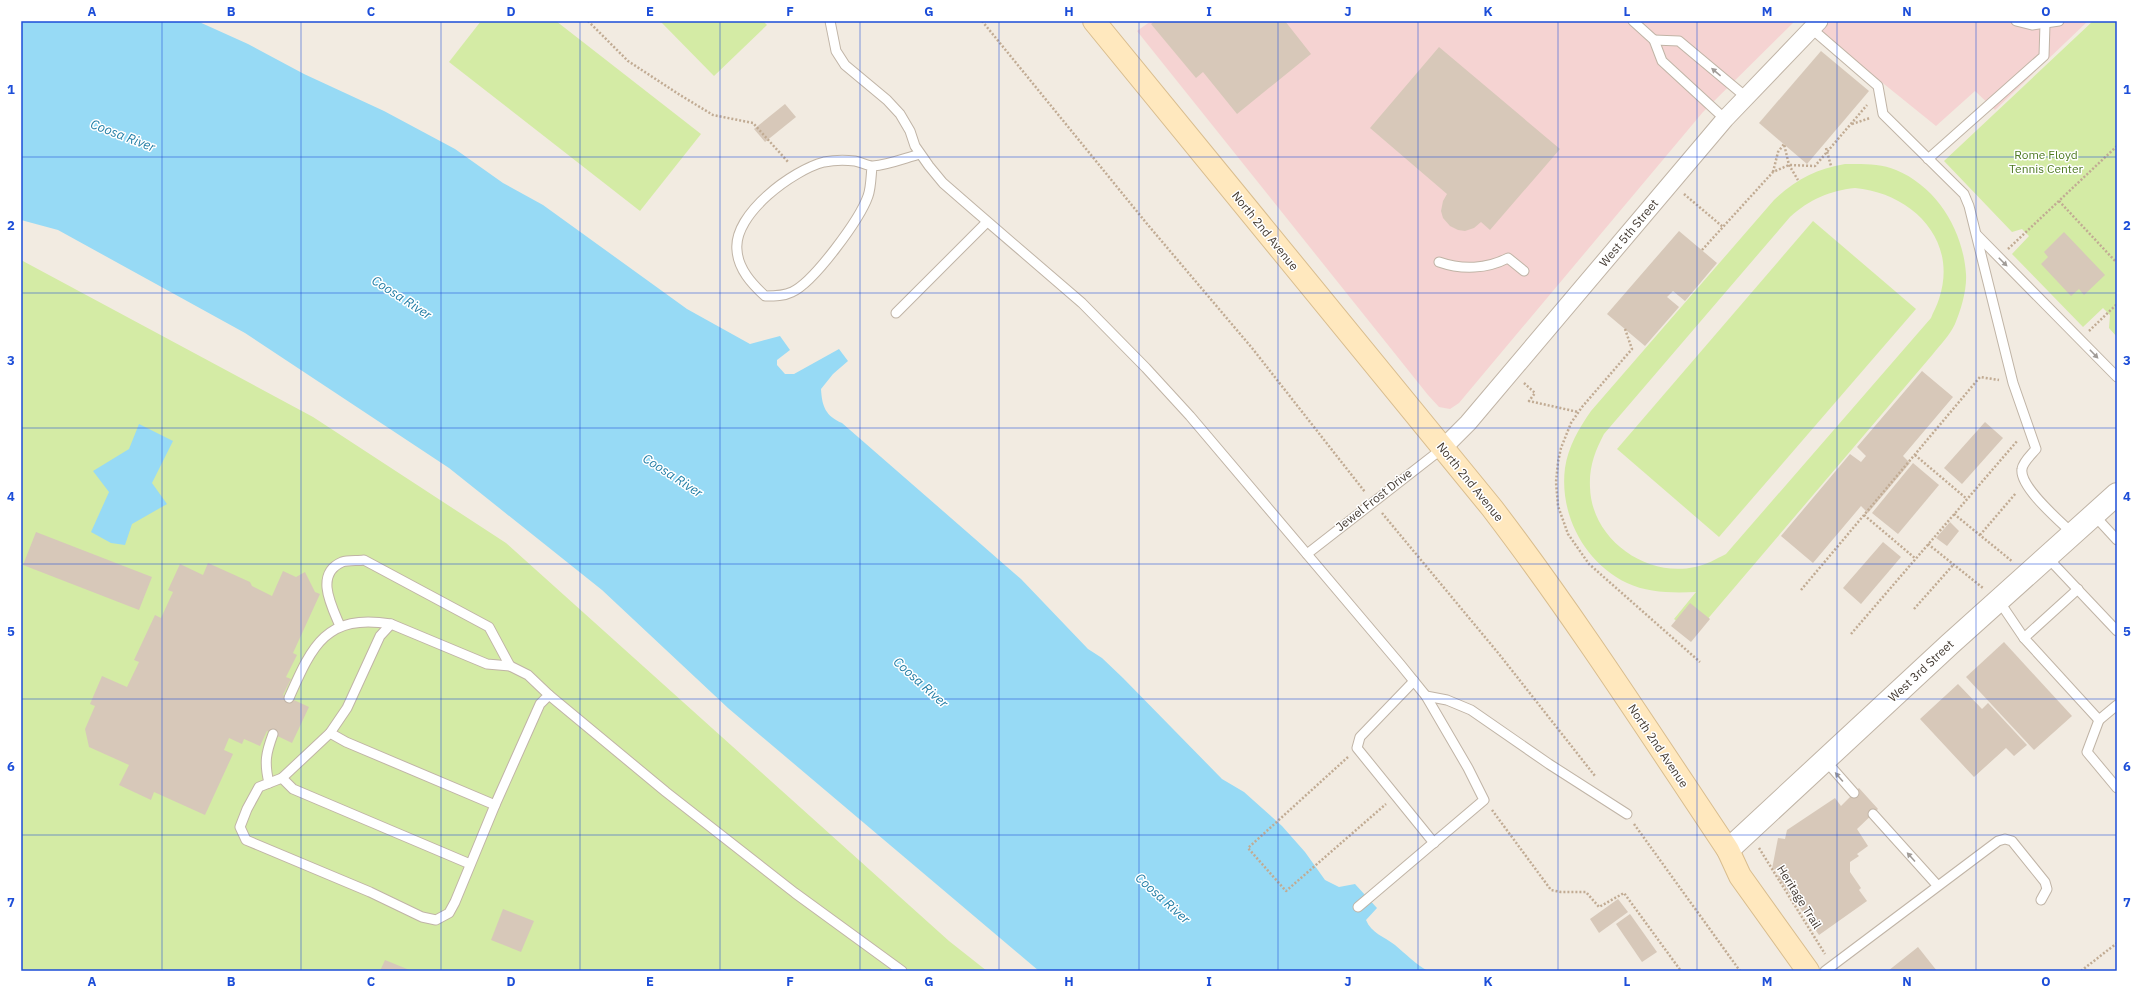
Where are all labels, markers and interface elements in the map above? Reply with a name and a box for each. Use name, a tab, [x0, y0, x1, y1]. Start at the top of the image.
text: A	[88, 3, 97, 20]
text: B	[227, 3, 236, 20]
text: C	[367, 3, 376, 20]
text: D	[506, 3, 516, 20]
text: E	[646, 3, 654, 20]
text: F	[786, 3, 794, 20]
text: G	[924, 3, 934, 20]
text: H	[1064, 3, 1074, 20]
text: I	[1206, 3, 1212, 20]
text: J	[1344, 3, 1352, 20]
text: K	[1483, 3, 1493, 20]
text: L	[1624, 3, 1631, 20]
text: M	[1762, 3, 1772, 20]
text: N	[1902, 3, 1912, 20]
text: O	[2041, 3, 2051, 20]
one-way arrow	[1710, 68, 1721, 77]
text: 1	[7, 81, 15, 98]
text: 1	[2123, 81, 2131, 98]
water label: Coosa River	[88, 115, 159, 156]
park label: Rome Floyd Tennis Center	[2009, 147, 2084, 176]
street label: North 2nd Avenue	[1229, 188, 1302, 274]
street label: West 5th Street	[1596, 196, 1661, 270]
text: 2	[7, 217, 15, 234]
text: 2	[2123, 217, 2131, 234]
one-way arrow	[1998, 257, 2008, 267]
water label: Coosa River	[369, 272, 436, 324]
one-way arrow	[2090, 349, 2099, 359]
text: 3	[7, 352, 15, 369]
text: 3	[2123, 352, 2131, 369]
street label: North 2nd Avenue	[1434, 439, 1507, 525]
water label: Coosa River	[640, 450, 707, 502]
street label: Jewel Frost Drive	[1333, 465, 1415, 534]
text: 4	[7, 488, 15, 505]
text: 4	[2123, 488, 2131, 505]
text: 5	[7, 623, 15, 640]
text: 5	[2123, 623, 2131, 640]
street label: West 3rd Street	[1885, 636, 1957, 705]
water label: Coosa River	[890, 653, 953, 712]
street label: North 2nd Avenue	[1625, 701, 1692, 791]
text: 6	[7, 758, 15, 775]
text: 6	[2123, 758, 2131, 775]
one-way arrow	[1835, 771, 1844, 782]
one-way arrow	[1907, 852, 1916, 861]
street label: Heritage Trail	[1774, 862, 1825, 931]
water label: Coosa River	[1132, 869, 1195, 928]
text: 7	[7, 894, 15, 911]
text: 7	[2123, 894, 2131, 911]
text: A	[88, 973, 97, 990]
text: B	[227, 973, 236, 990]
text: C	[367, 973, 376, 990]
text: D	[506, 973, 516, 990]
text: E	[646, 973, 654, 990]
text: F	[786, 973, 794, 990]
text: G	[924, 973, 934, 990]
text: H	[1064, 973, 1074, 990]
text: I	[1206, 973, 1212, 990]
text: J	[1344, 973, 1352, 990]
text: K	[1483, 973, 1493, 990]
text: L	[1624, 973, 1631, 990]
text: M	[1762, 973, 1772, 990]
text: N	[1902, 973, 1912, 990]
text: O	[2041, 973, 2051, 990]

